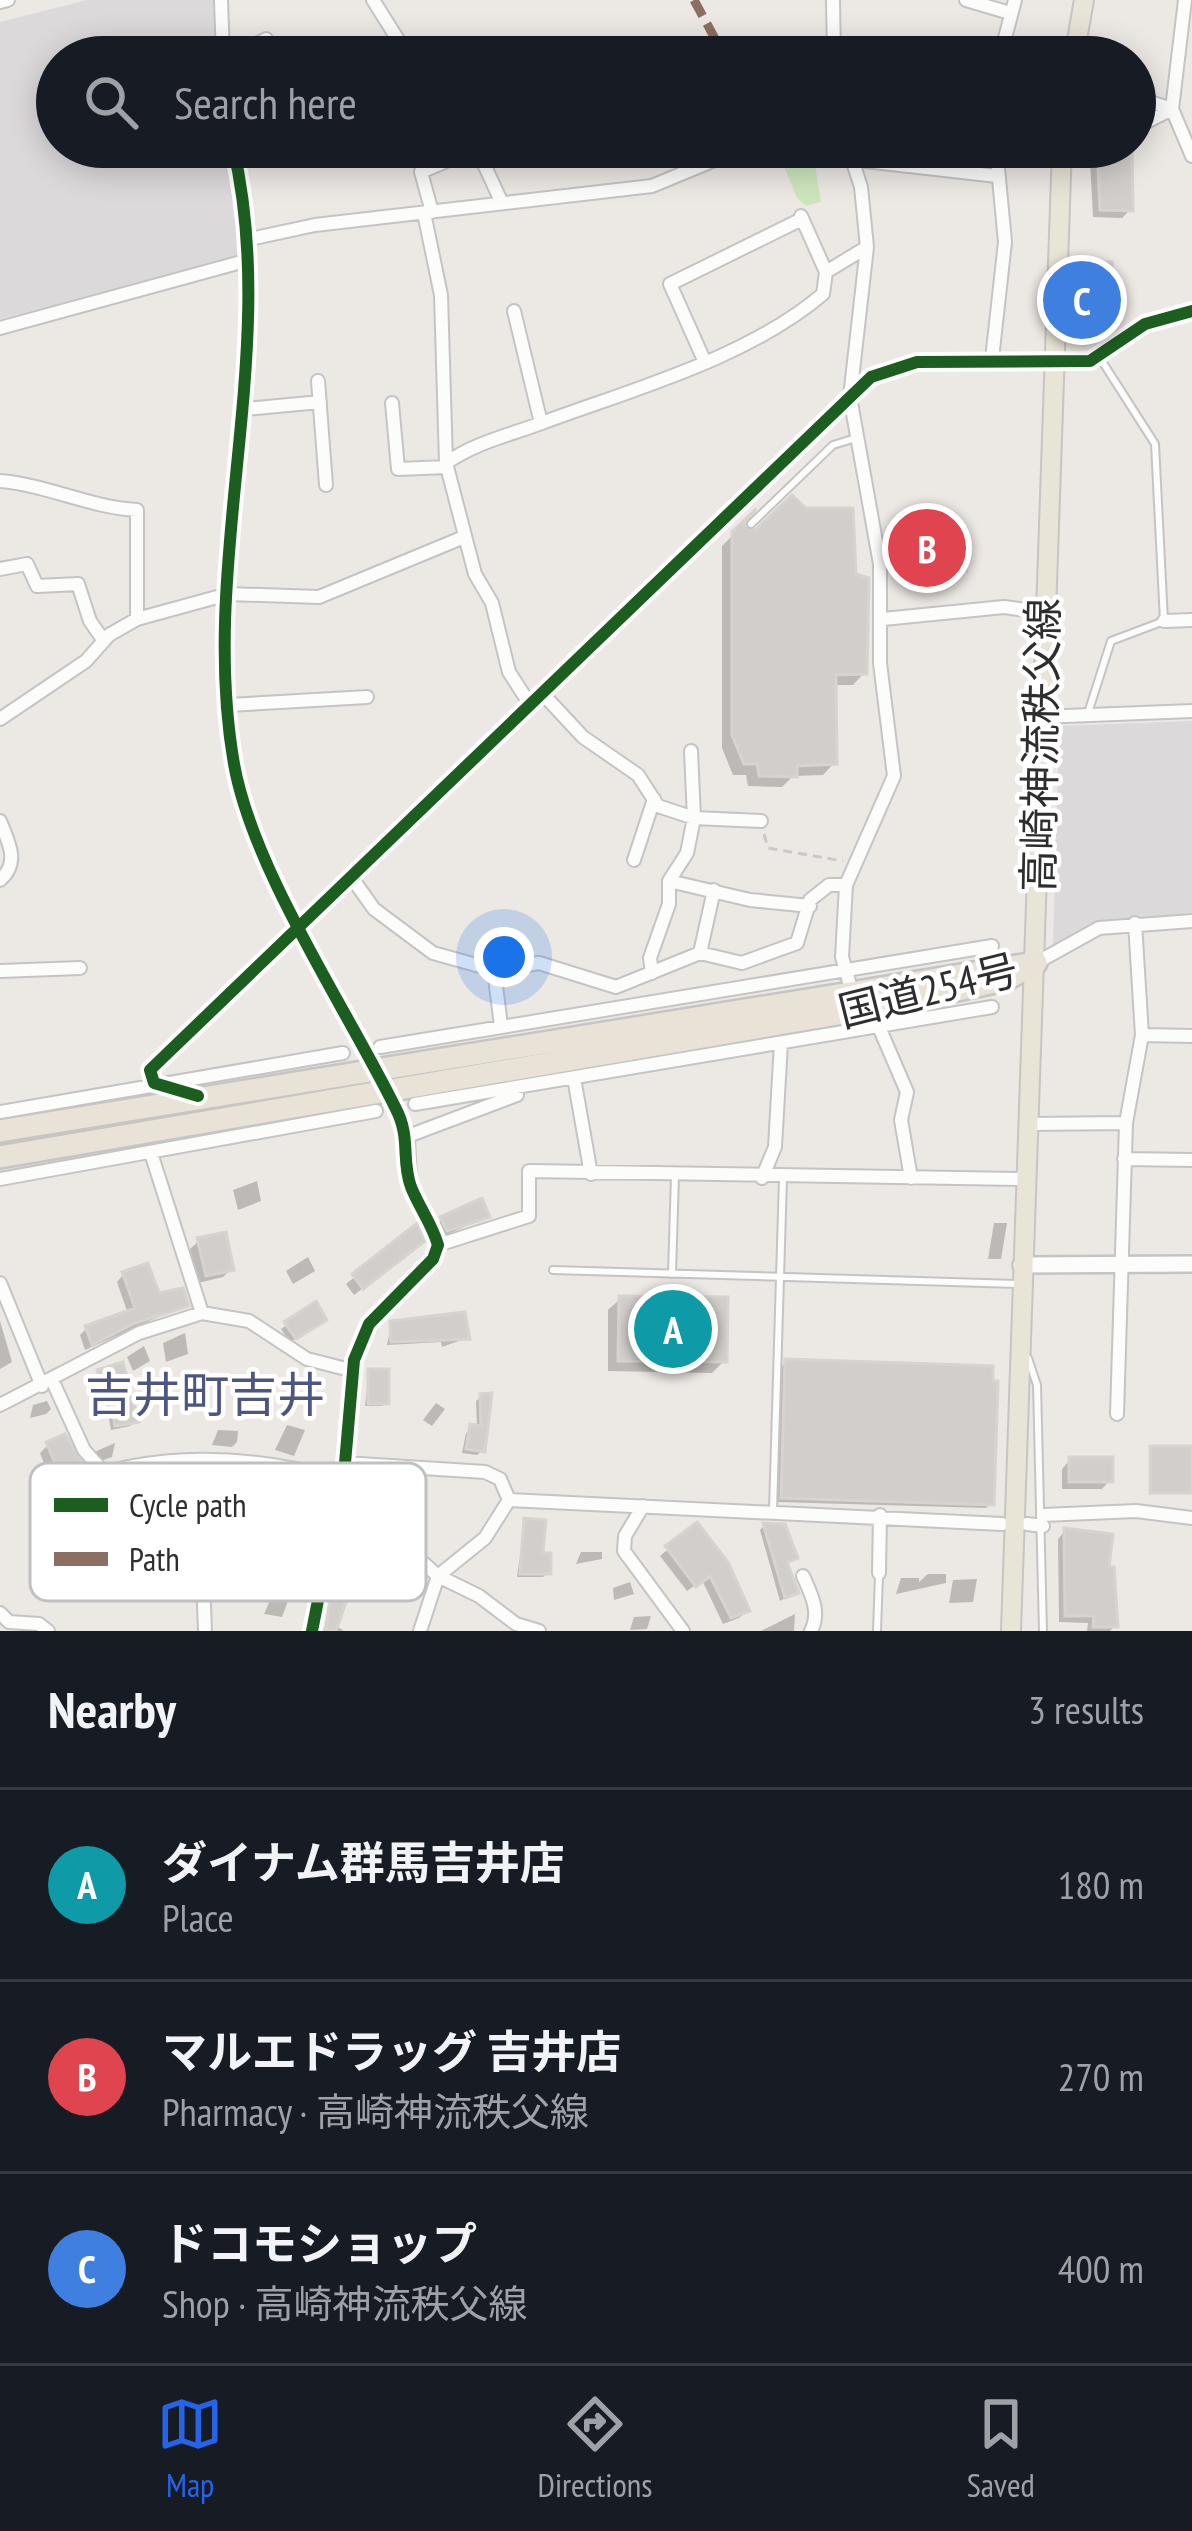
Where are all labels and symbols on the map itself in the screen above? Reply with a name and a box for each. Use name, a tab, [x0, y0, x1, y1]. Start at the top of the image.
pin: C	[1043, 255, 1121, 345]
pin: B	[888, 503, 966, 593]
street label: 高崎神流秩父線	[1010, 598, 1070, 892]
your location	[474, 927, 534, 987]
street label: 国道254号	[833, 941, 1023, 1039]
pin: A	[634, 1284, 712, 1374]
district label: 吉井町吉井	[85, 1363, 325, 1425]
legend	[30, 1463, 426, 1601]
text: Cycle path	[129, 1483, 247, 1526]
text: Path	[129, 1537, 180, 1580]

